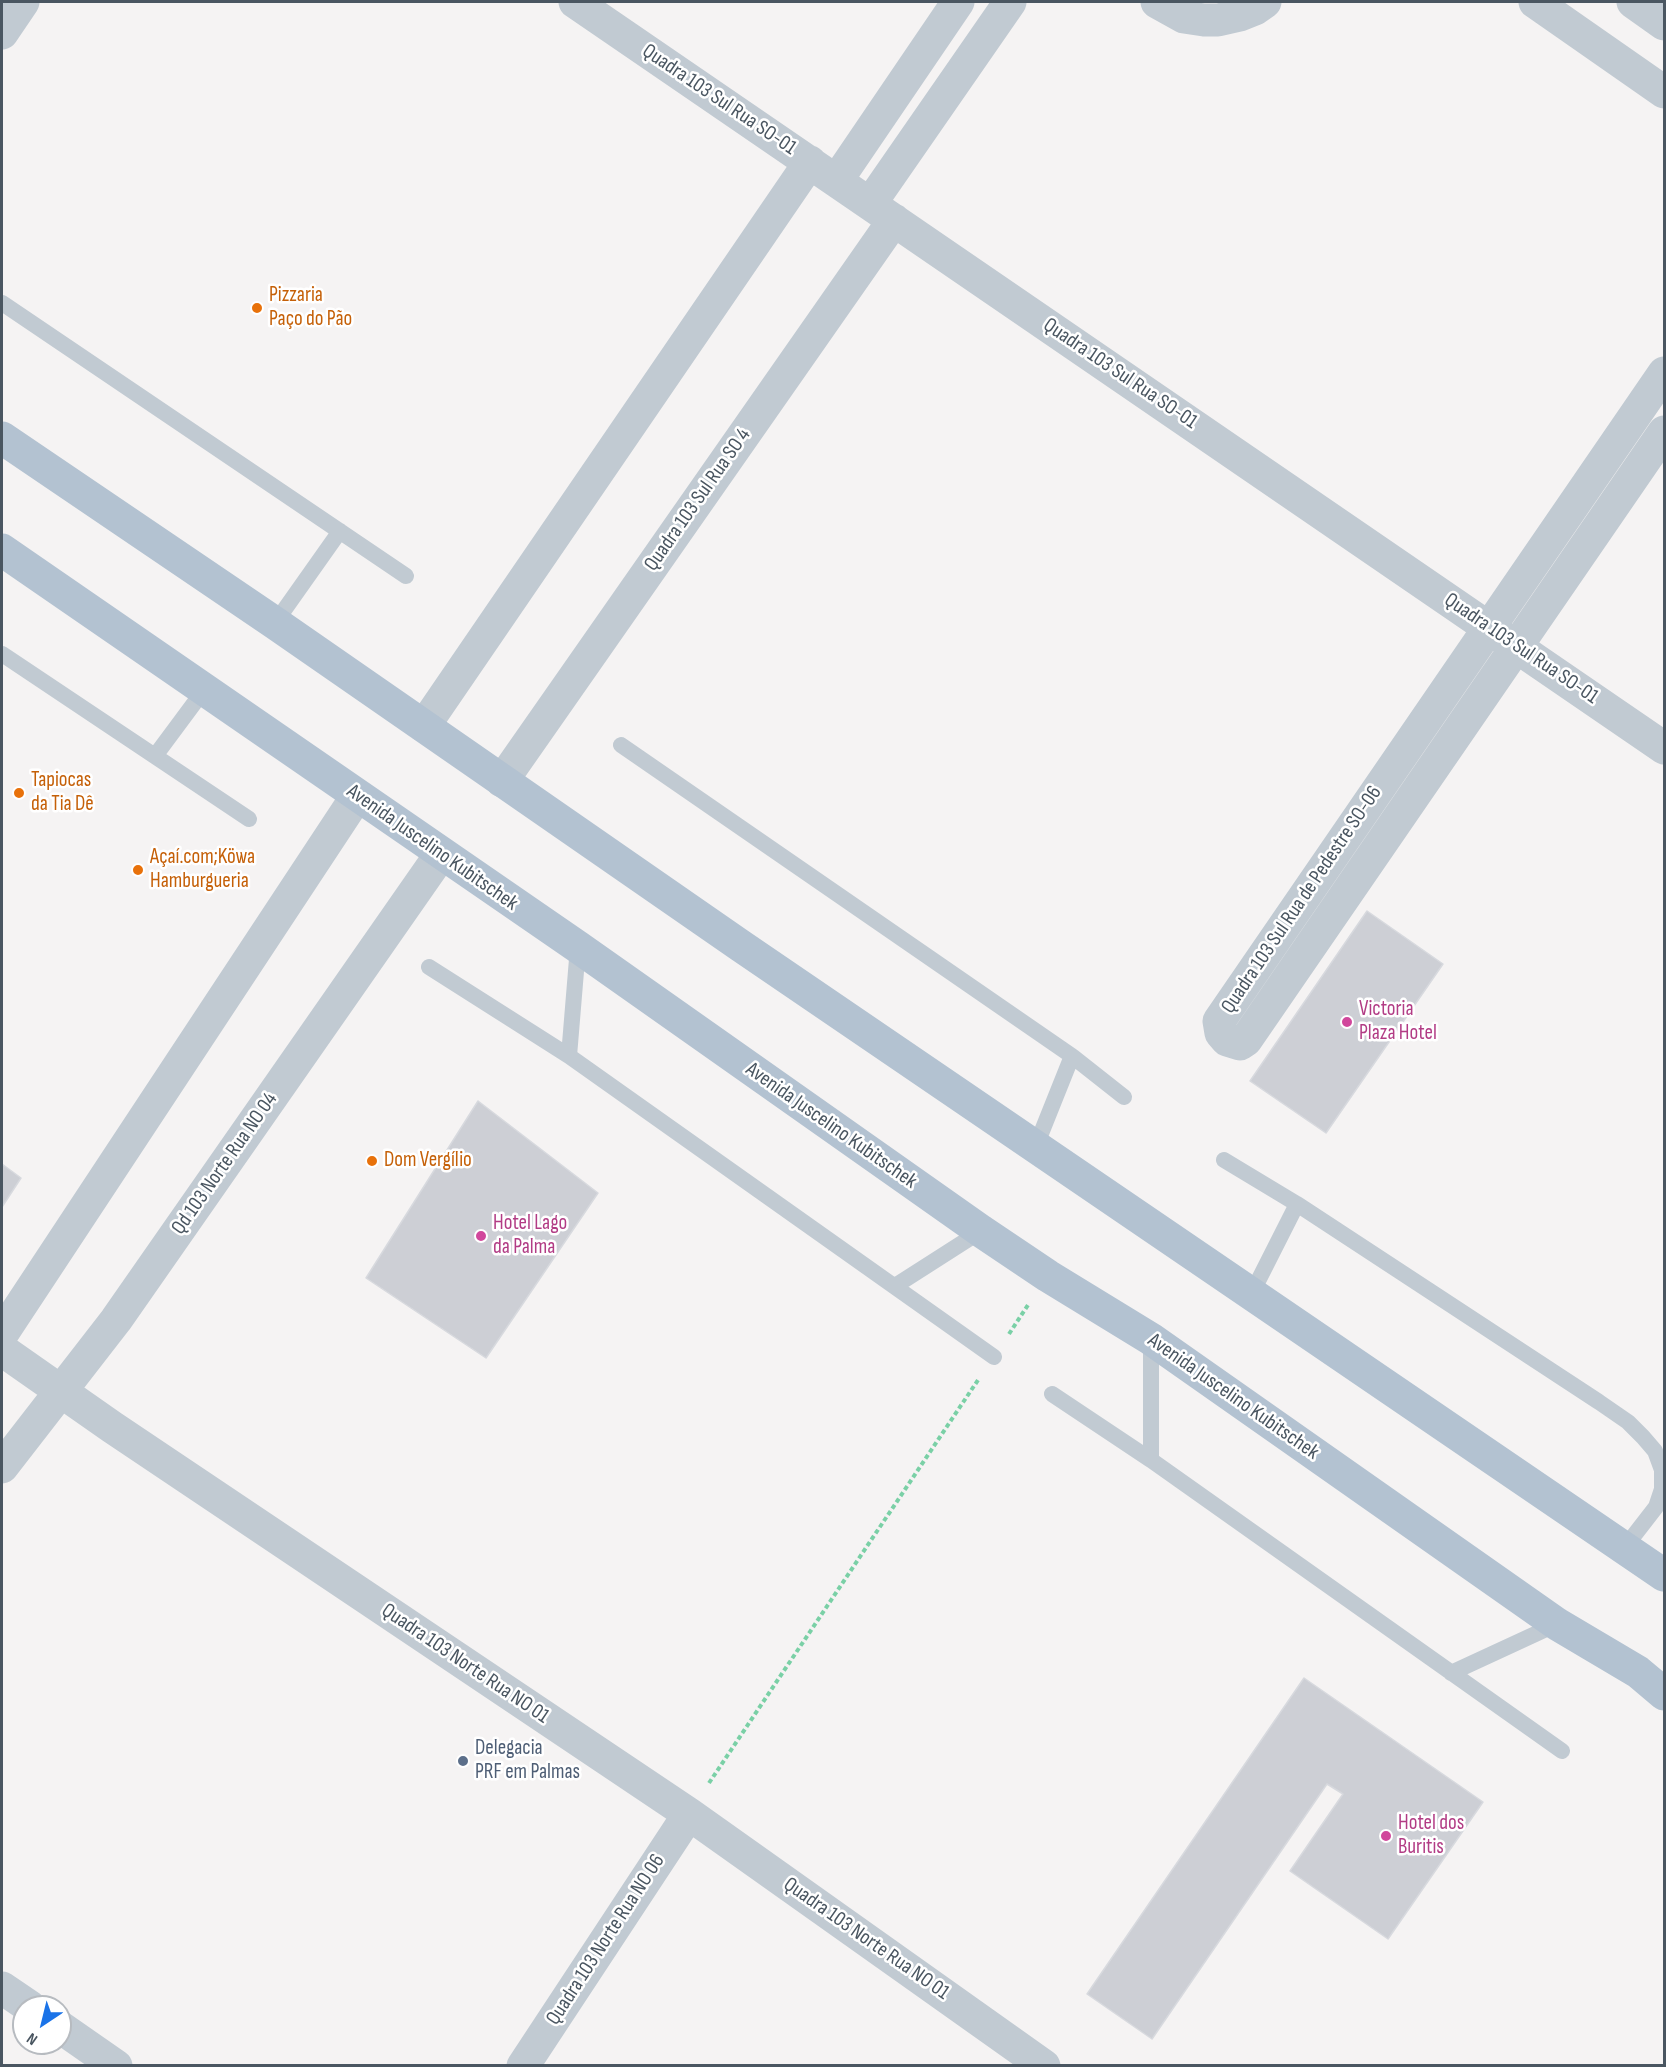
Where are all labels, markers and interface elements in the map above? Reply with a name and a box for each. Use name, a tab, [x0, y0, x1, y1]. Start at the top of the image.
street label: Quadra 103 Sul Rua SO-01	[637, 39, 801, 161]
place label: Pizzaria Paço do Pão	[269, 283, 352, 333]
marker: Pizzaria Paço do Pão	[250, 301, 264, 315]
street label: Quadra 103 Sul Rua SO-01	[1038, 313, 1202, 435]
street label: Quadra 103 Sul Rua SO 4	[639, 424, 757, 576]
street label: Quadra 103 Sul Rua SO-01	[1439, 588, 1603, 710]
place label: Tapiocas da Tia Dê	[31, 768, 94, 818]
street label: Avenida Juscelino Kubitschek	[342, 779, 522, 917]
street label: Quadra 103 Sul Rua de Pedestre SO-06	[1216, 781, 1388, 1019]
marker: Tapiocas da Tia Dê	[12, 786, 26, 800]
place label: Açaí.com;Köwa Hamburgueria	[150, 845, 255, 895]
marker: Açaí.com;Köwa Hamburgueria	[131, 863, 145, 877]
place label: Victoria Plaza Hotel	[1359, 997, 1437, 1047]
marker: Victoria Plaza Hotel	[1340, 1015, 1354, 1029]
street label: Avenida Juscelino Kubitschek	[741, 1057, 921, 1195]
street label: Qd 103 Norte Rua NO 04	[167, 1088, 283, 1240]
place label: Dom Vergílio	[384, 1148, 472, 1174]
marker: Dom Vergílio	[365, 1154, 379, 1168]
place label: Hotel Lago da Palma	[493, 1211, 567, 1261]
marker: Hotel Lago da Palma	[474, 1229, 488, 1243]
street label: Avenida Juscelino Kubitschek	[1143, 1328, 1323, 1466]
street label: Quadra 103 Norte Rua NO 01	[376, 1599, 554, 1729]
place label: Delegacia PRF em Palmas	[475, 1736, 580, 1786]
marker: Delegacia PRF em Palmas	[456, 1754, 470, 1768]
place label: Hotel dos Buritis	[1398, 1811, 1464, 1861]
marker: Hotel dos Buritis	[1379, 1829, 1393, 1843]
street label: Quadra 103 Norte Rua NO 06	[541, 1850, 671, 2030]
street label: Quadra 103 Norte Rua NO 01	[778, 1872, 954, 2006]
north arrow	[12, 1995, 72, 2055]
text: N	[24, 2028, 41, 2049]

